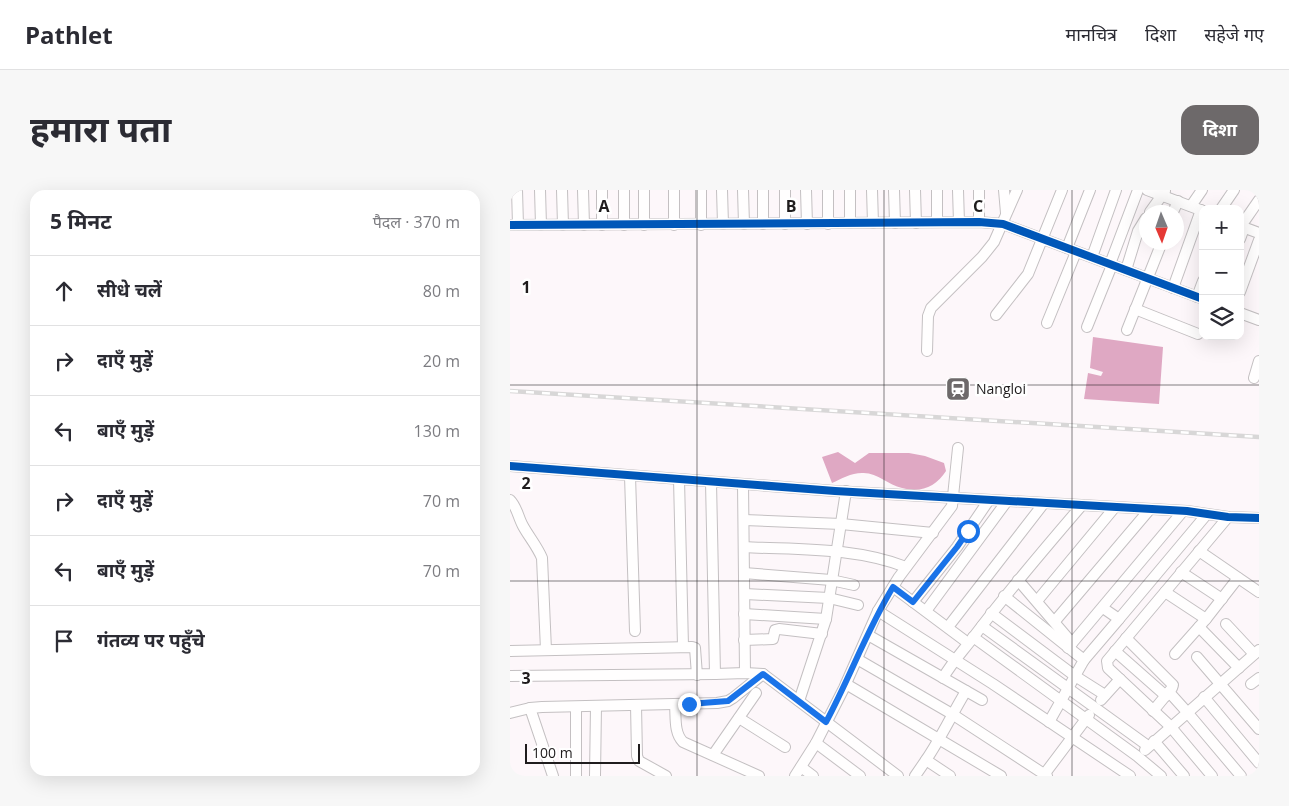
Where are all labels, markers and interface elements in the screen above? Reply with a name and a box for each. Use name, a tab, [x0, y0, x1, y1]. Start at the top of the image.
text: Pathlet	[25, 18, 113, 51]
text: मानचित्र	[1066, 22, 1117, 46]
text: दिशा	[1145, 22, 1176, 46]
text: सहेजे गए	[1204, 22, 1264, 46]
text: हमारा पता	[30, 105, 171, 152]
button: दिशा	[1181, 105, 1259, 155]
text: A	[598, 195, 610, 217]
text: B	[786, 195, 796, 217]
text: C	[973, 195, 983, 217]
north arrow	[1139, 205, 1184, 250]
map controls	[1199, 205, 1244, 340]
button: +	[1199, 205, 1244, 250]
text: 5 मिनट	[50, 207, 112, 235]
text: पैदल · 370 m	[373, 211, 460, 233]
button: −	[1199, 250, 1244, 295]
text: 1	[521, 276, 531, 298]
icon: ahead	[50, 277, 78, 305]
text: सीधे चलें	[97, 277, 162, 303]
text: 80 m	[423, 280, 460, 302]
button: layers	[1199, 295, 1244, 340]
icon: right	[50, 347, 78, 375]
text: दाएँ मुड़ें	[97, 347, 153, 373]
text: 20 m	[423, 350, 460, 372]
station icon: Nangloi	[945, 376, 971, 402]
place label: Nangloi	[976, 379, 1026, 398]
icon: left	[50, 417, 78, 445]
text: बाएँ मुड़ें	[97, 417, 154, 443]
text: 130 m	[414, 420, 460, 442]
text: 2	[521, 472, 531, 494]
icon: right	[50, 487, 78, 515]
text: दाएँ मुड़ें	[97, 487, 153, 513]
text: 70 m	[423, 490, 460, 512]
route start	[957, 520, 980, 543]
icon: left	[50, 557, 78, 585]
text: बाएँ मुड़ें	[97, 557, 154, 583]
text: 70 m	[423, 560, 460, 582]
icon: arrive	[50, 627, 78, 655]
text: गंतव्य पर पहुँचे	[97, 627, 205, 653]
text: 3	[521, 667, 531, 689]
route end	[678, 693, 701, 716]
scale bar	[525, 741, 640, 764]
text: 100 m	[532, 743, 573, 762]

